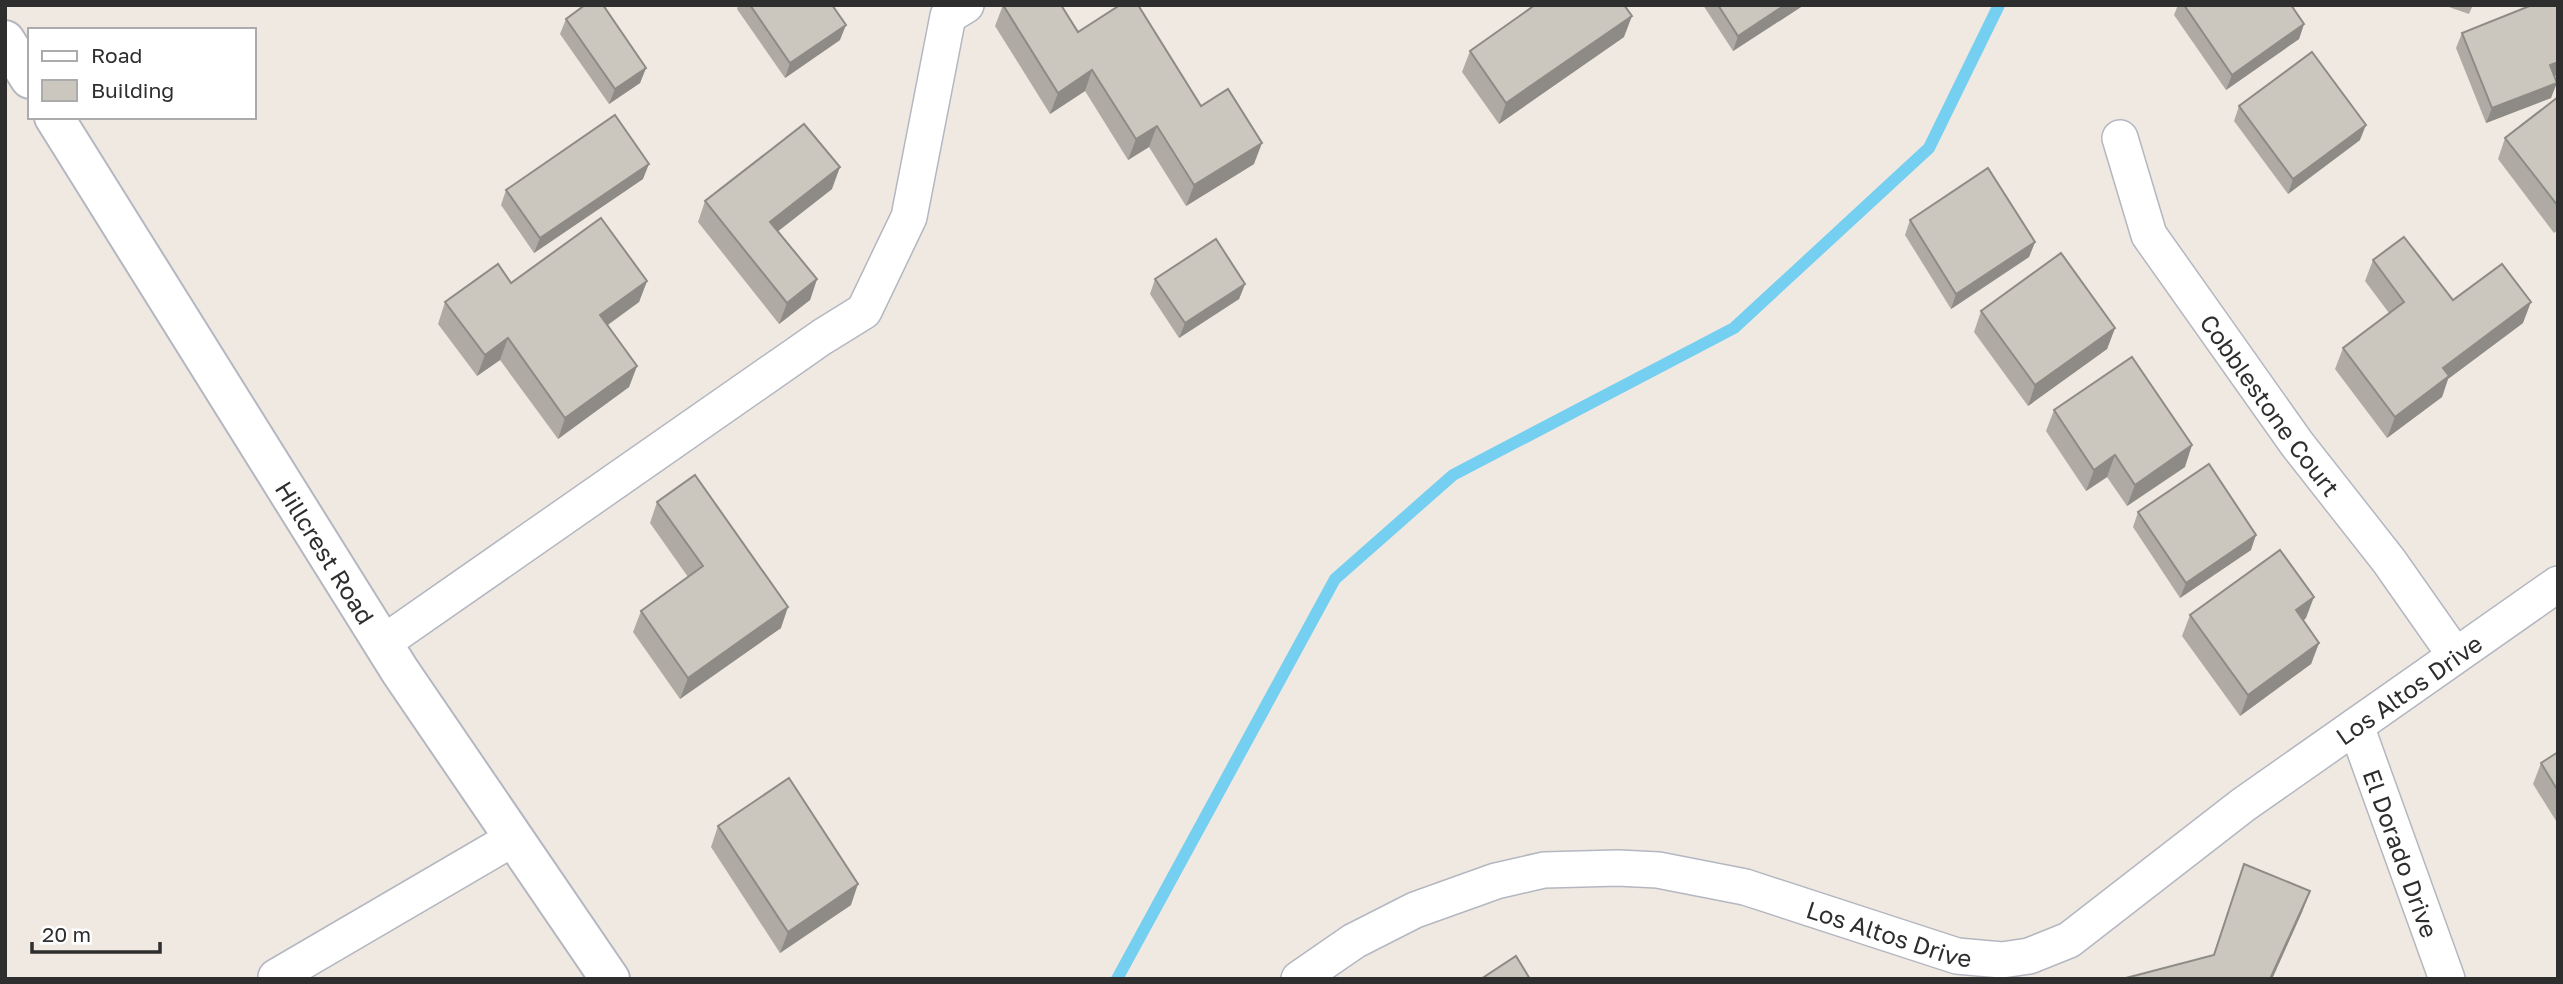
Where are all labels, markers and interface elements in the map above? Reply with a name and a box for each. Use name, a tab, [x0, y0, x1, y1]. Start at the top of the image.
legend	[28, 28, 256, 119]
text: Road	[91, 42, 142, 68]
text: Building	[91, 77, 174, 103]
street label: Cobblestone Court	[2195, 308, 2346, 501]
street label: Hillcrest Road	[270, 475, 381, 629]
street label: Los Altos Drive	[2330, 628, 2487, 750]
street label: El Dorado Drive	[2358, 765, 2445, 941]
street label: Los Altos Drive	[1803, 894, 1973, 972]
scale bar	[32, 911, 159, 955]
text: 20 m	[42, 921, 91, 947]

